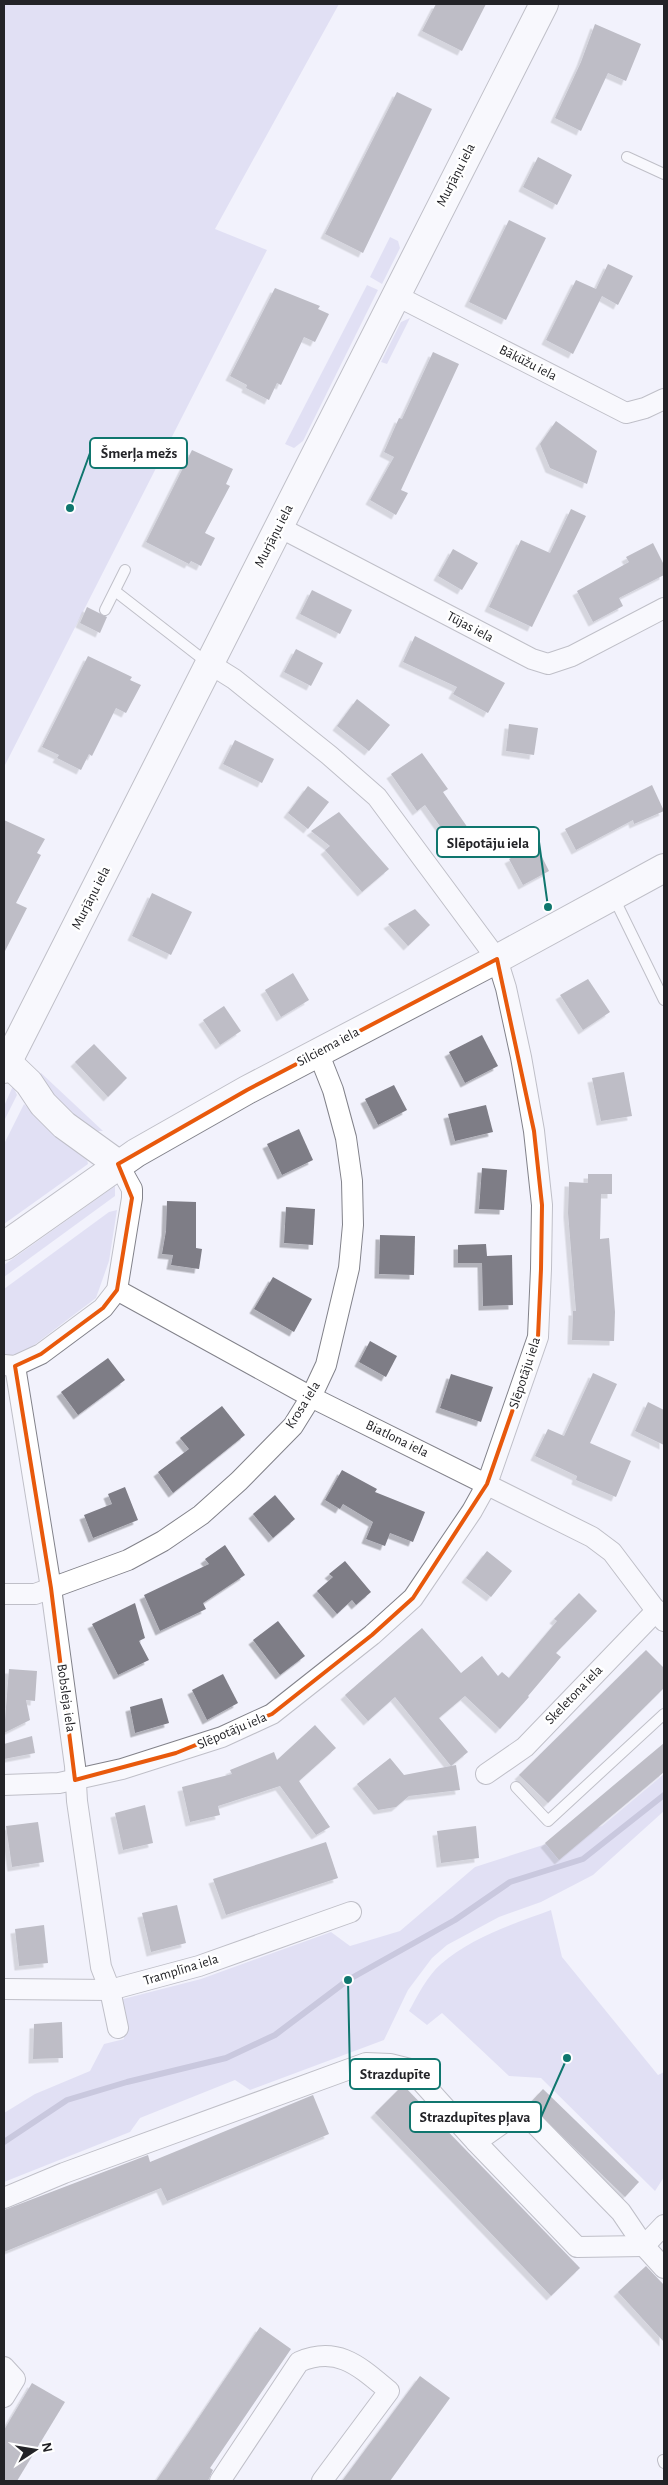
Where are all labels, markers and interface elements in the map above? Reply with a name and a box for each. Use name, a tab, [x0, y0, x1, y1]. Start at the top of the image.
street label: Murjāņu iela	[434, 141, 479, 209]
street label: Bākūžu iela	[497, 343, 559, 384]
callout: Šmerļa mežs	[90, 438, 187, 468]
text: Šmerļa mežs	[101, 445, 177, 463]
street label: Murjāņu iela	[252, 502, 297, 570]
street label: Tūjas iela	[444, 609, 496, 645]
callout: Slēpotāju iela	[437, 827, 539, 857]
text: Slēpotāju iela	[447, 836, 529, 851]
street label: Murjāņu iela	[69, 864, 114, 932]
street label: Silciema iela	[295, 1025, 362, 1069]
street label: Slēpotāju iela	[507, 1335, 543, 1410]
street label: Krosa iela	[283, 1379, 323, 1431]
street label: Biatlona iela	[363, 1418, 431, 1460]
street label: Bobsleja iela	[54, 1663, 78, 1734]
street label: Skeletona iela	[543, 1663, 606, 1727]
street label: Slēpotāju iela	[195, 1710, 269, 1752]
street label: Tramplīna iela	[142, 1952, 221, 1988]
callout: Strazdupīte	[350, 2059, 440, 2089]
text: Strazdupīte	[360, 2067, 430, 2082]
callout: Strazdupītes pļava	[410, 2102, 541, 2132]
text: Strazdupītes pļava	[419, 2110, 531, 2127]
north arrow	[10, 2425, 60, 2475]
text: N	[39, 2441, 55, 2454]

